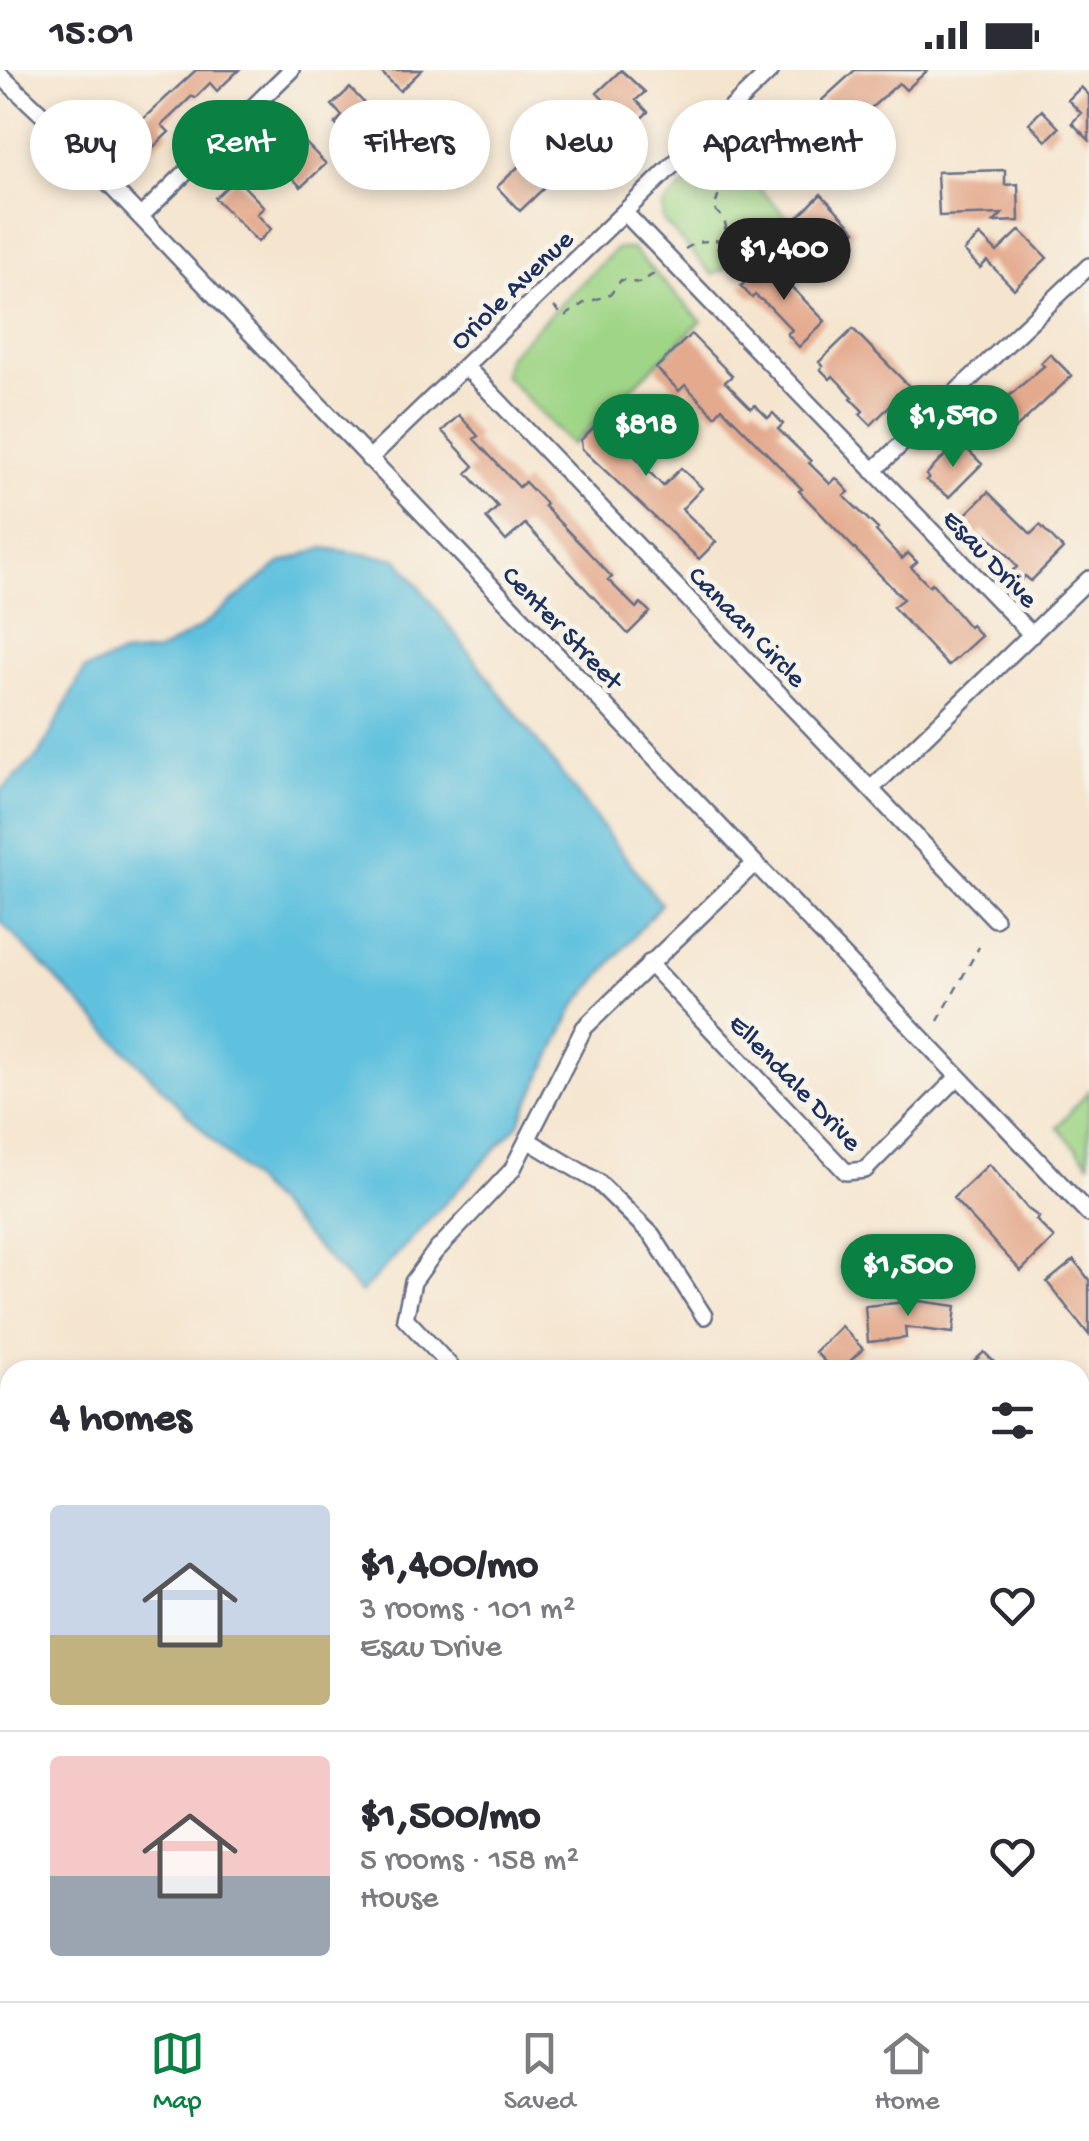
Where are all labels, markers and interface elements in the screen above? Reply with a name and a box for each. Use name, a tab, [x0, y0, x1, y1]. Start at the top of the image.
text: 15:01	[50, 13, 134, 57]
chip: Buy	[30, 100, 152, 190]
chip: Rent	[172, 100, 309, 190]
chip: Filters	[329, 100, 490, 190]
chip: New	[510, 100, 648, 190]
chip: Apartment	[668, 100, 896, 190]
pin: $1,400	[703, 218, 865, 303]
street label: Oriole Avenue	[445, 224, 582, 358]
text: $1,400	[740, 231, 828, 269]
pin: $1,590	[872, 385, 1034, 470]
pin: $818	[587, 394, 705, 479]
text: $1,590	[909, 398, 997, 436]
text: $818	[615, 407, 677, 445]
street label: Esau Drive	[934, 504, 1044, 617]
street label: Center Street	[493, 560, 630, 700]
street label: Canaan Circle	[680, 560, 812, 696]
street label: Ellendale Drive	[720, 1009, 868, 1160]
pin: $1,500	[827, 1234, 989, 1319]
text: $1,500	[863, 1247, 953, 1285]
icon: filters	[985, 1393, 1040, 1448]
text: 4 homes	[50, 1396, 191, 1445]
text: $1,400/mo	[360, 1543, 538, 1592]
icon: home	[130, 1545, 250, 1665]
icon: heart	[985, 1578, 1040, 1633]
text: 3 rooms · 101 m²	[360, 1592, 575, 1630]
text: Esau Drive	[360, 1630, 502, 1668]
text: $1,500/mo	[360, 1794, 541, 1843]
icon: home	[130, 1796, 250, 1916]
icon: heart	[985, 1829, 1040, 1884]
text: 5 rooms · 158 m²	[360, 1843, 579, 1881]
text: House	[360, 1881, 438, 1919]
tab: Map	[150, 2026, 205, 2119]
tab: Saved	[504, 2026, 575, 2119]
tab: Home	[875, 2026, 939, 2119]

